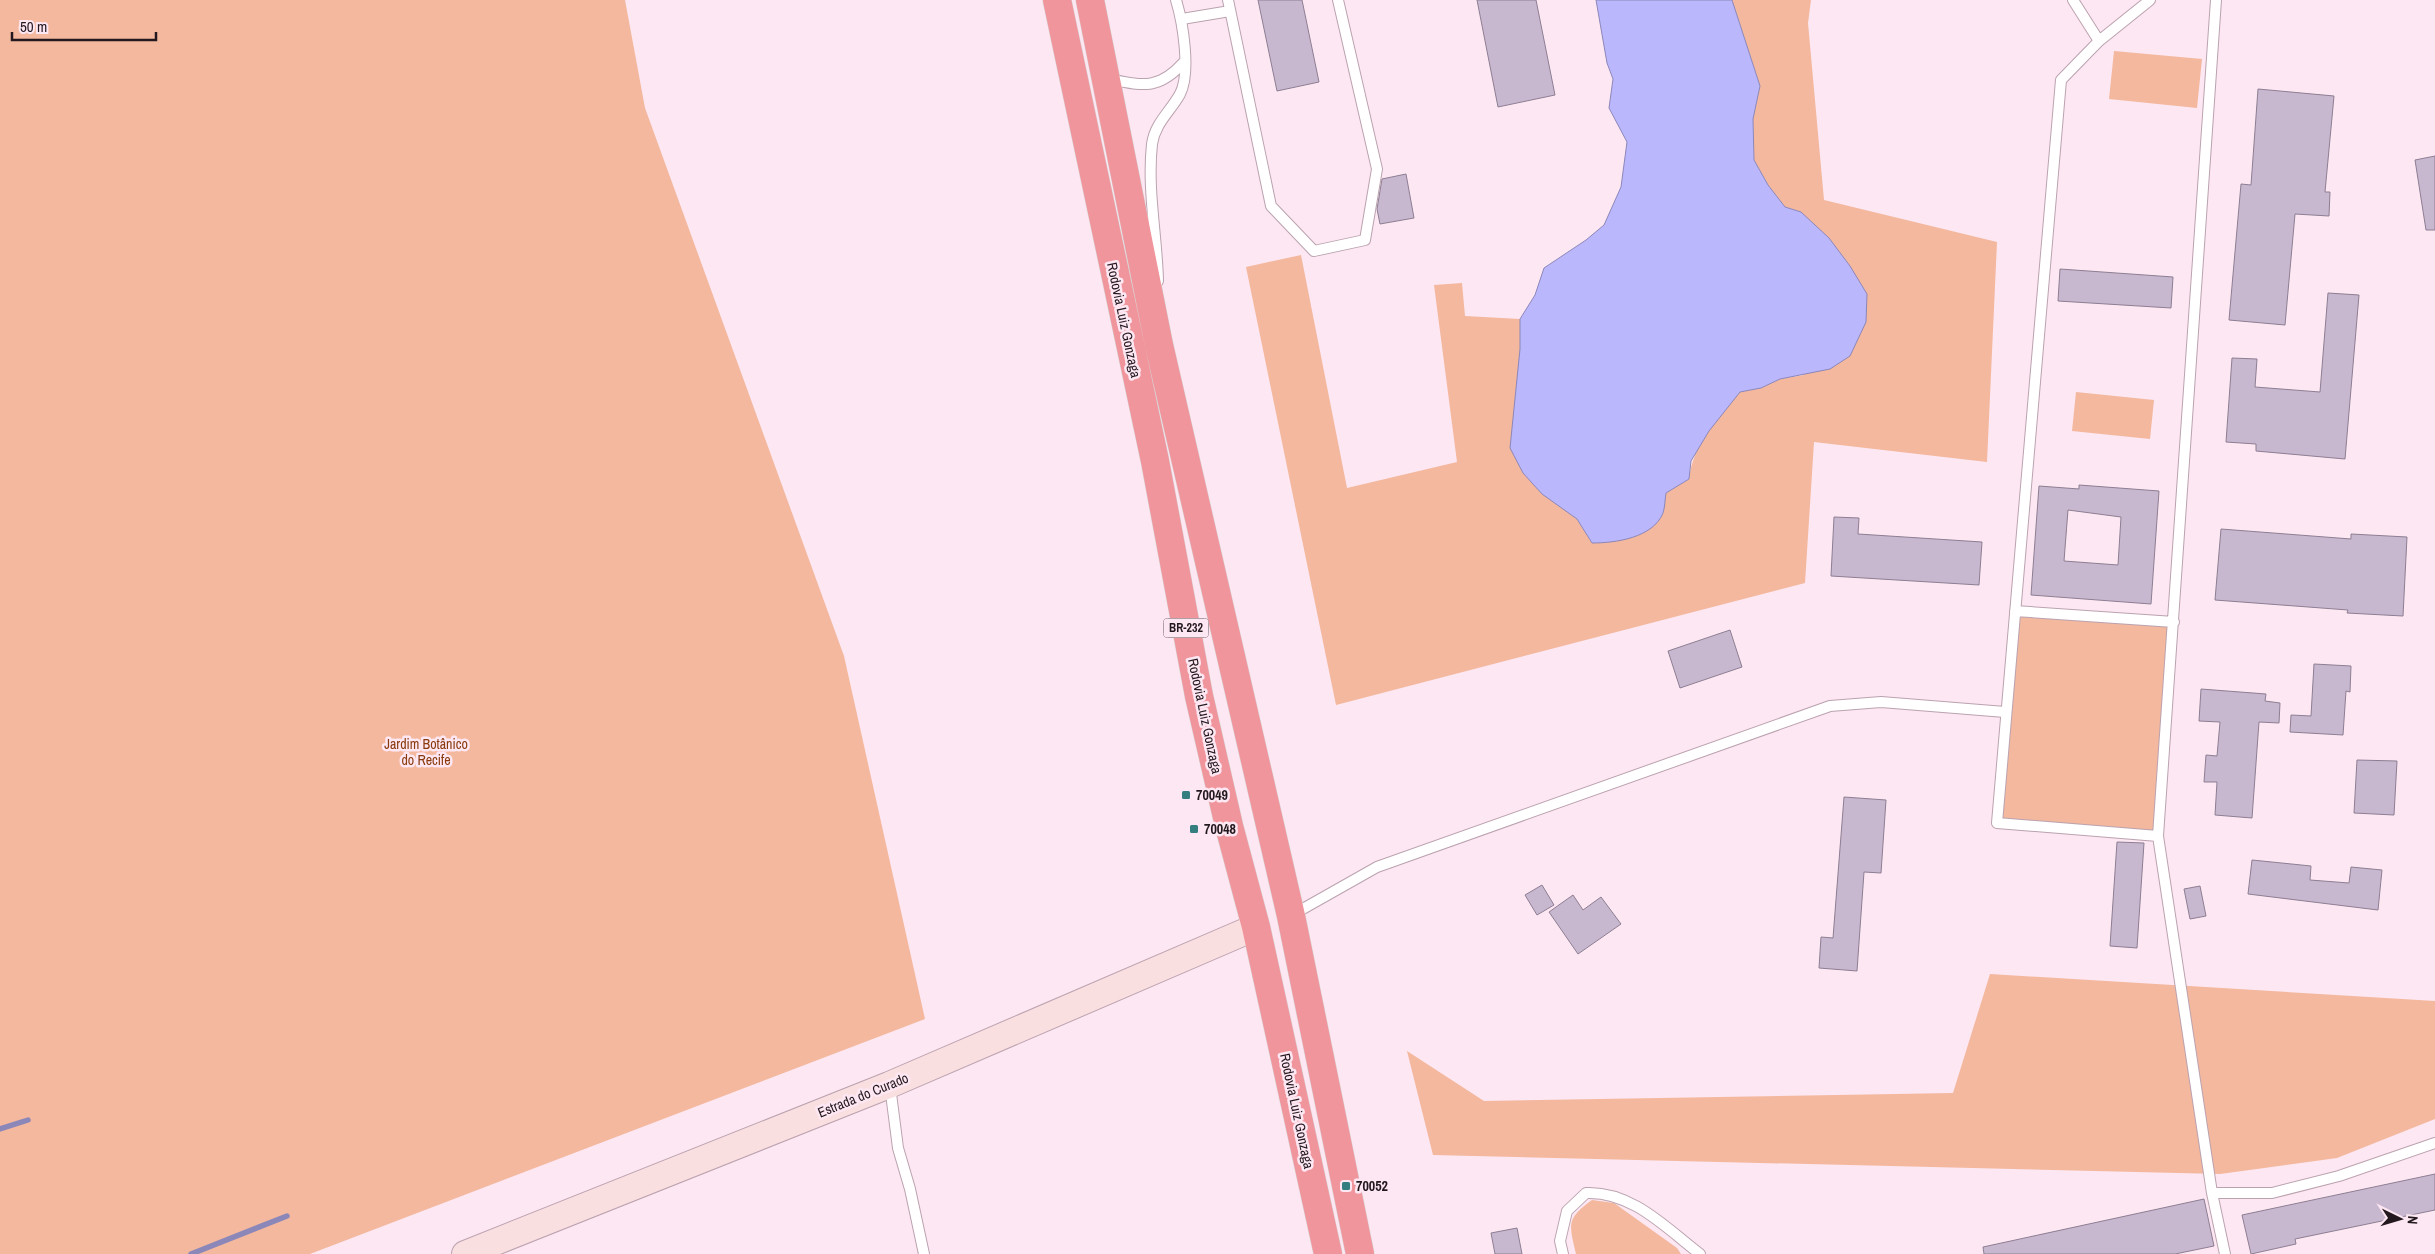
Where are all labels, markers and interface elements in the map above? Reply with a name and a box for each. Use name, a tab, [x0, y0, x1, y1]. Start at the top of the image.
scale bar	[12, 10, 156, 42]
text: 50 m	[20, 16, 47, 37]
street label: Rodovia Luiz Gonzaga	[1103, 261, 1145, 380]
road number: BR-232	[1164, 618, 1208, 638]
street label: Rodovia Luiz Gonzaga	[1184, 657, 1226, 776]
park label: Jardim Botânico do Recife	[384, 735, 468, 769]
place label: 70049	[1196, 786, 1228, 804]
marker: 70049	[1180, 789, 1192, 801]
place label: 70048	[1204, 820, 1236, 838]
marker: 70048	[1188, 823, 1200, 835]
street label: Rodovia Luiz Gonzaga	[1276, 1052, 1318, 1171]
street label: Estrada do Curado	[815, 1069, 911, 1121]
place label: 70052	[1356, 1177, 1388, 1195]
marker: 70052	[1340, 1180, 1352, 1192]
north arrow	[2375, 1194, 2425, 1244]
text: N	[2404, 1215, 2422, 1225]

